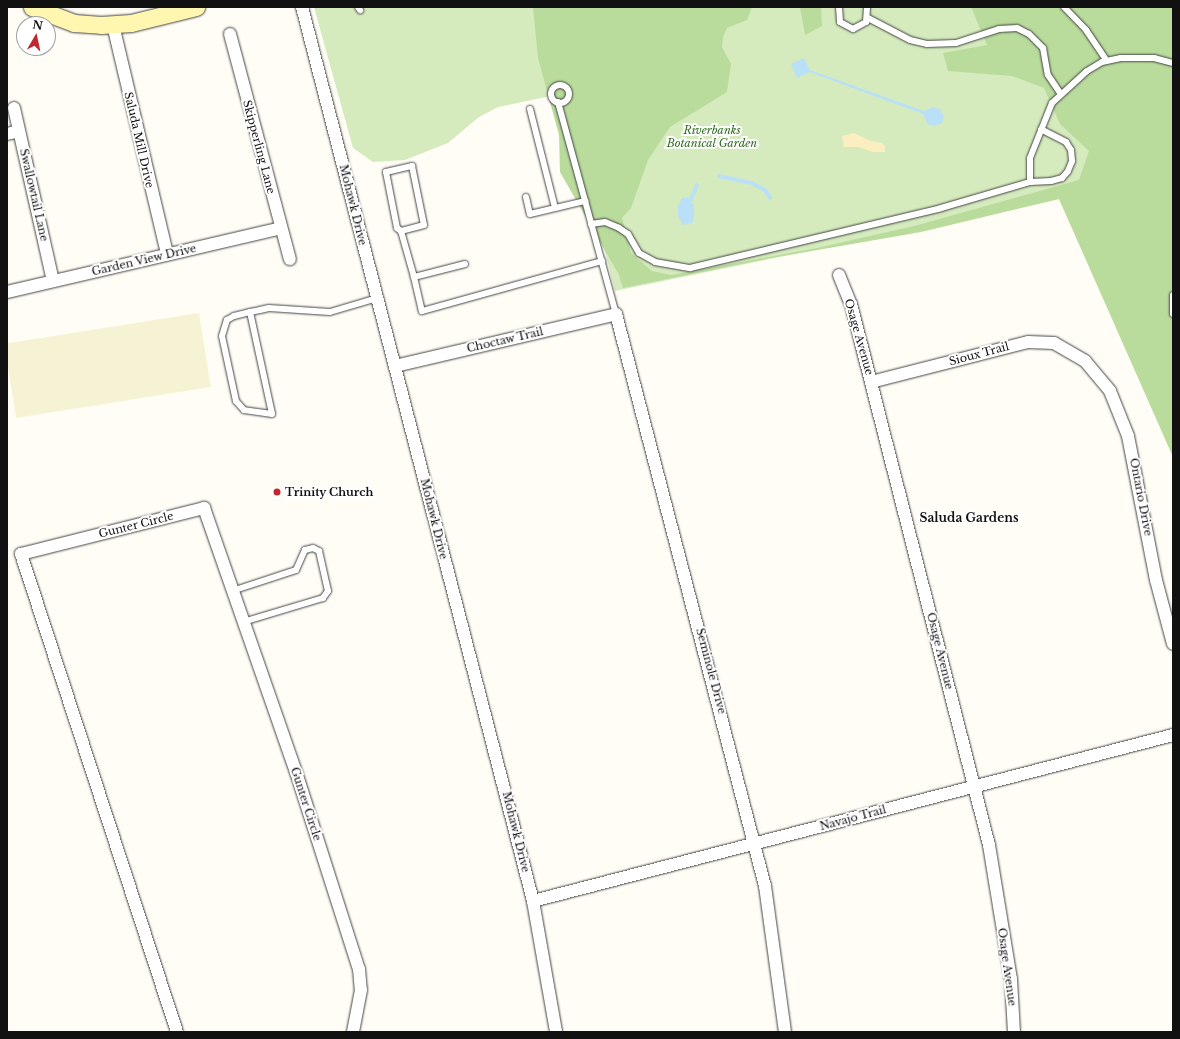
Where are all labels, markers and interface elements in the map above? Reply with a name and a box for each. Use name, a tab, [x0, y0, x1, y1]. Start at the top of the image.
north arrow	[16, 16, 56, 56]
text: N	[32, 17, 44, 33]
street label: Saluda Mill Drive	[122, 91, 156, 189]
street label: Skipperling Lane	[240, 99, 278, 195]
park label: Riverbanks Botanical Garden	[667, 124, 757, 150]
street label: Swallowtail Lane	[17, 147, 51, 243]
street label: Mohawk Drive	[337, 163, 369, 247]
street label: Garden View Drive	[90, 241, 198, 279]
street label: Osage Avenue	[842, 297, 876, 377]
street label: Choctaw Trail	[465, 325, 545, 355]
street label: Sioux Trail	[947, 340, 1011, 368]
street label: Ontario Drive	[1127, 457, 1155, 537]
street label: Mohawk Drive	[418, 477, 450, 561]
place label: Trinity Church	[285, 485, 374, 499]
marker: Trinity Church	[272, 487, 282, 497]
street label: Gunter Circle	[97, 509, 175, 541]
district label: Saluda Gardens	[920, 511, 1018, 525]
street label: Osage Avenue	[924, 611, 956, 691]
street label: Seminole Drive	[693, 627, 729, 715]
street label: Gunter Circle	[288, 765, 324, 843]
street label: Mohawk Drive	[500, 790, 532, 874]
street label: Navajo Trail	[818, 803, 888, 833]
street label: Osage Avenue	[995, 927, 1019, 1007]

